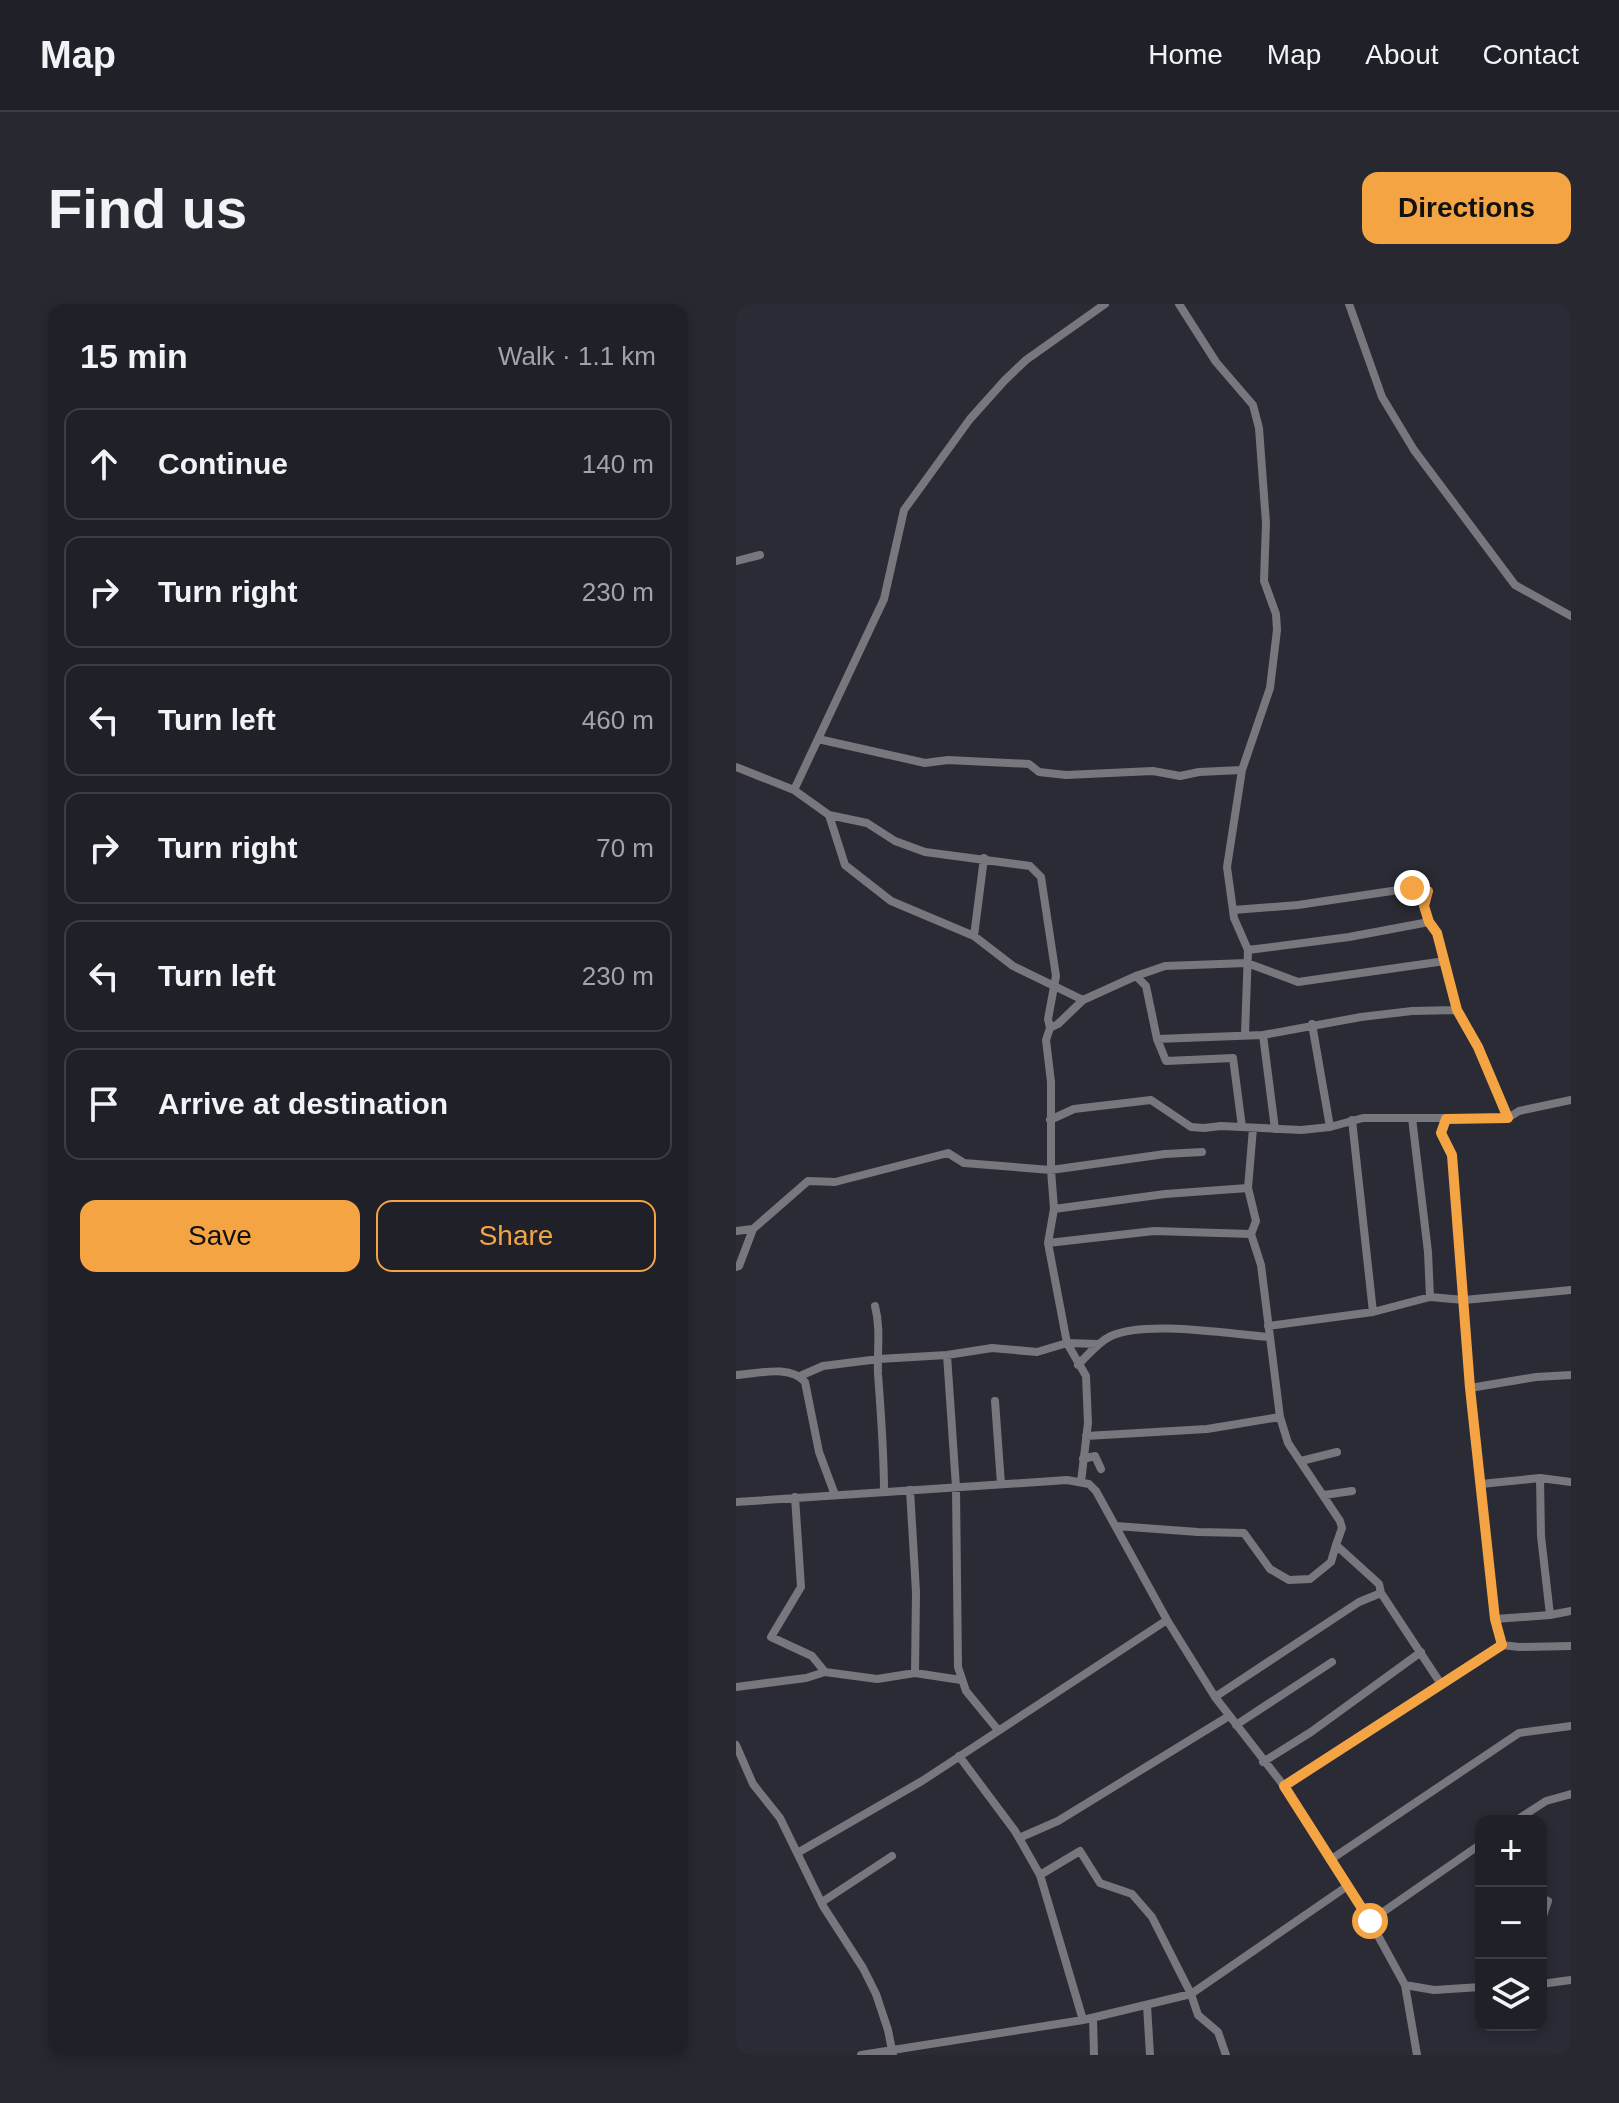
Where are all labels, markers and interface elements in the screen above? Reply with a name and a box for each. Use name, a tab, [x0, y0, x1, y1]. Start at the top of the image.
text: Map	[40, 34, 116, 76]
text: Home	[1148, 39, 1223, 70]
text: Map	[1267, 39, 1321, 70]
text: About	[1365, 39, 1439, 70]
text: Contact	[1483, 39, 1579, 70]
button: Directions	[1362, 172, 1571, 244]
text: Find us	[48, 177, 247, 240]
text: 15 min	[80, 337, 188, 375]
text: Walk · 1.1 km	[498, 341, 656, 371]
icon: ahead	[82, 442, 126, 486]
text: Continue	[158, 447, 288, 480]
text: 140 m	[582, 449, 654, 479]
icon: right	[82, 570, 126, 614]
text: Turn right	[158, 575, 297, 608]
text: 230 m	[582, 577, 654, 607]
icon: left	[82, 698, 126, 742]
text: Turn left	[158, 703, 276, 736]
text: 460 m	[582, 705, 654, 735]
icon: right	[82, 826, 126, 870]
text: Turn right	[158, 831, 297, 864]
text: 70 m	[596, 833, 654, 863]
route end	[1394, 870, 1430, 906]
icon: left	[82, 954, 126, 998]
text: Turn left	[158, 959, 276, 992]
text: 230 m	[582, 961, 654, 991]
icon: arrive	[82, 1082, 126, 1126]
text: Arrive at destination	[158, 1087, 448, 1120]
button: Save	[80, 1200, 360, 1272]
button: Share	[376, 1200, 656, 1272]
map controls	[1475, 1815, 1547, 2031]
button: +	[1475, 1815, 1547, 1887]
button: −	[1475, 1887, 1547, 1959]
route start	[1352, 1903, 1388, 1939]
button: layers	[1475, 1959, 1547, 2031]

